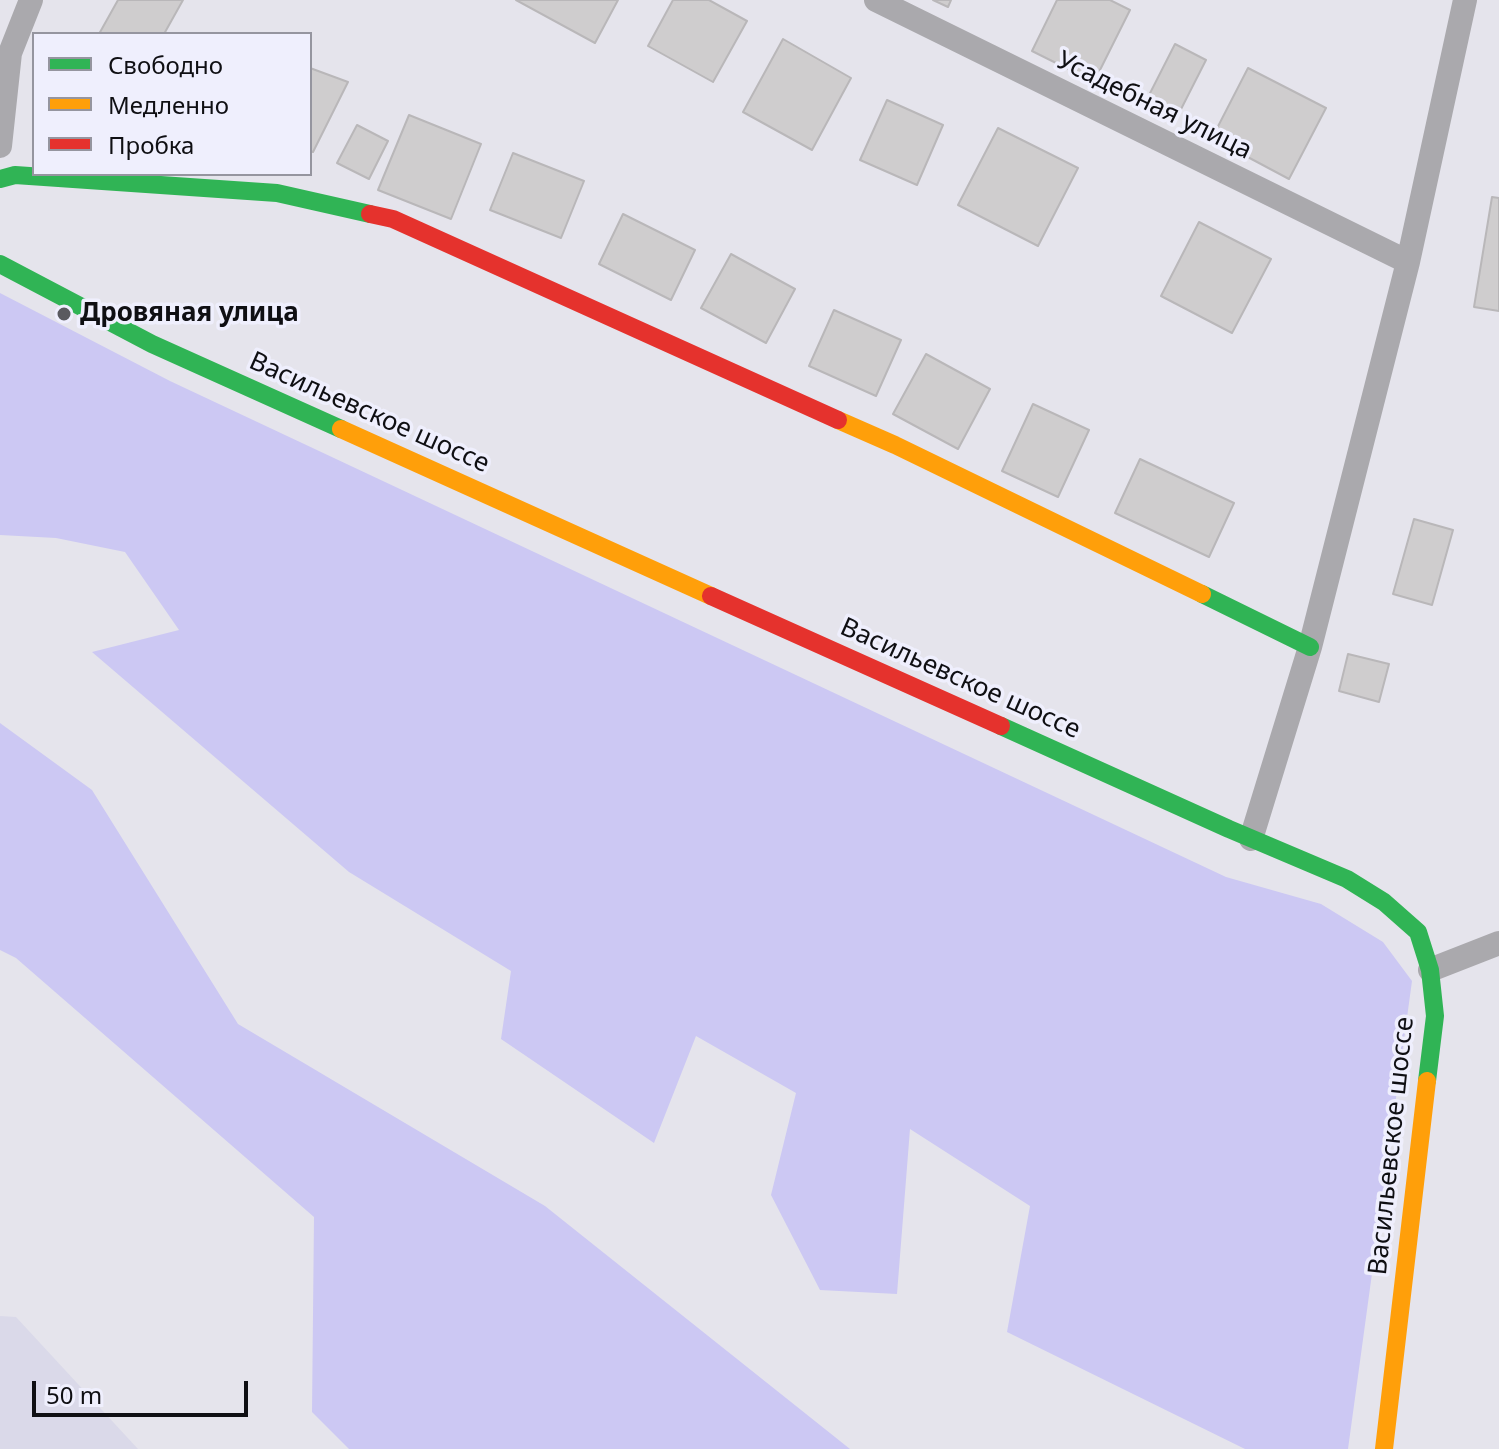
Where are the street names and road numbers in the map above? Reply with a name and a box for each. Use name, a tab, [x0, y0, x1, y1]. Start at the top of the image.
street label: Усадебная улица	[1051, 45, 1257, 167]
street label: Васильевское шоссе	[244, 346, 494, 480]
street label: Васильевское шоссе	[835, 612, 1085, 746]
street label: Васильевское шоссе	[1363, 1015, 1421, 1277]

